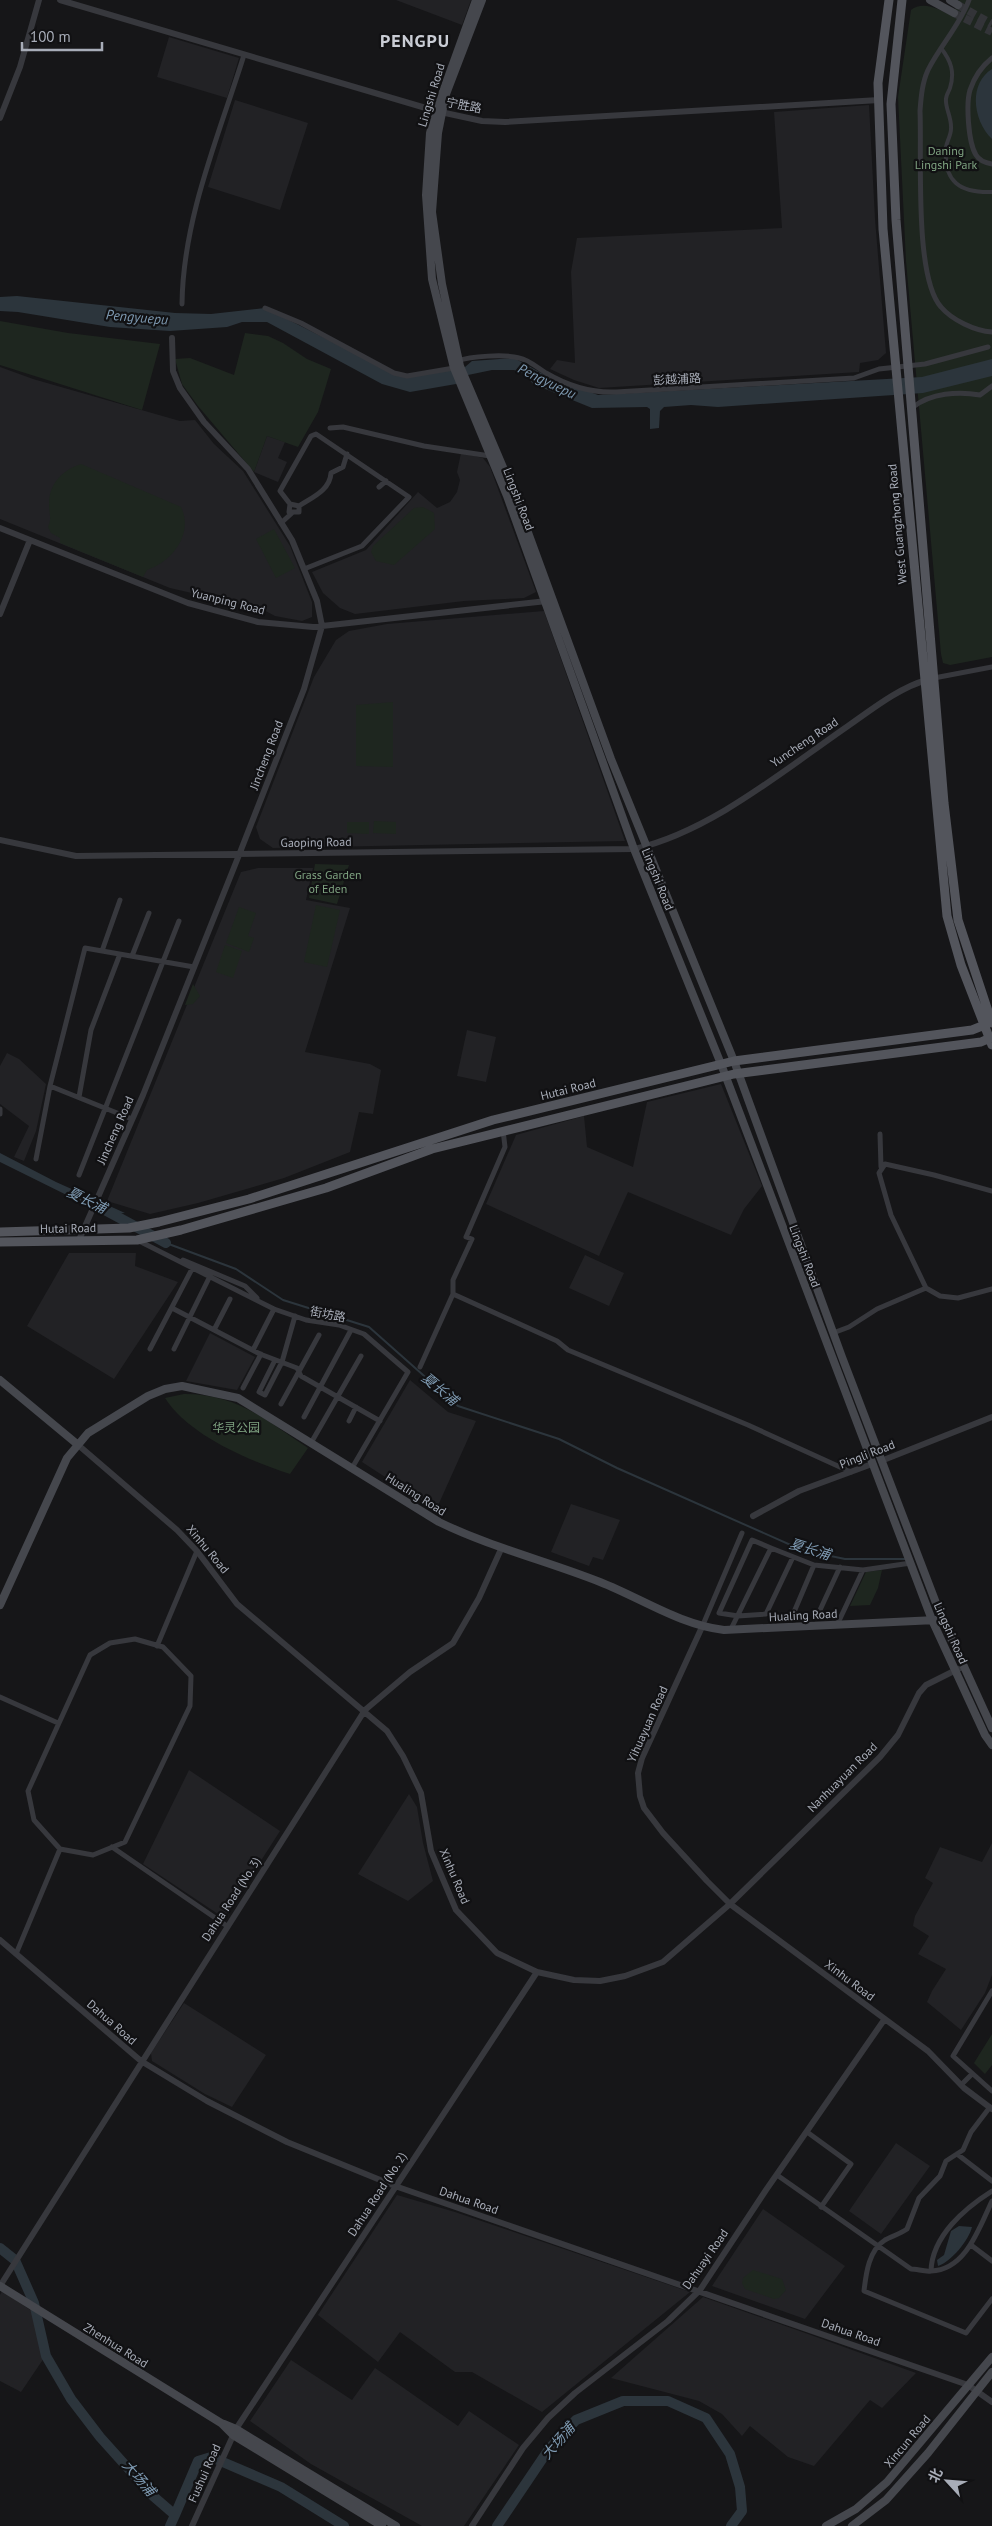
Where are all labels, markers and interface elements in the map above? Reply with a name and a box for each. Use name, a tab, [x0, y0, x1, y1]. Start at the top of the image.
scale bar	[22, 20, 102, 52]
text: 100 m	[30, 27, 71, 46]
district label: PENGPU	[380, 29, 450, 52]
street label: Lingshi Road	[414, 61, 448, 129]
street label: 宁胜路	[445, 94, 483, 116]
park label: Daning Lingshi Park	[915, 143, 978, 172]
water label: Pengyuepu	[105, 305, 169, 329]
water label: Pengyuepu	[515, 359, 579, 403]
street label: 彭越浦路	[653, 370, 701, 388]
street label: West Guangzhong Road	[884, 463, 910, 585]
street label: Lingshi Road	[500, 466, 538, 532]
street label: Yuanping Road	[189, 585, 267, 617]
street label: Yuncheng Road	[767, 714, 841, 770]
street label: Jincheng Road	[246, 718, 286, 793]
street label: Gaoping Road	[280, 834, 352, 850]
street label: Lingshi Road	[639, 846, 677, 912]
park label: Grass Garden of Eden	[294, 867, 362, 896]
street label: Hutai Road	[539, 1075, 597, 1103]
street label: Jincheng Road	[93, 1094, 137, 1167]
water label: 夏长浦	[64, 1183, 112, 1218]
street label: Hutai Road	[40, 1220, 96, 1236]
street label: Lingshi Road	[786, 1223, 824, 1289]
street label: 街坊路	[309, 1303, 347, 1325]
water label: 夏长浦	[418, 1369, 463, 1411]
park label: 华灵公园	[212, 1420, 260, 1435]
street label: Pingli Road	[837, 1437, 897, 1471]
street label: Hualing Road	[383, 1469, 449, 1519]
street label: Xinhu Road	[183, 1522, 233, 1576]
water label: 夏长浦	[787, 1534, 835, 1564]
street label: Lingshi Road	[931, 1600, 971, 1666]
street label: Hualing Road	[768, 1606, 838, 1624]
street label: Yihuayuan Road	[623, 1683, 671, 1765]
street label: Nanhuayuan Road	[804, 1739, 880, 1815]
street label: Xinhu Road	[437, 1846, 473, 1906]
street label: Dahua Road (No. 3)	[198, 1854, 264, 1944]
street label: Xinhu Road	[822, 1956, 878, 2004]
street label: Dahua Road	[84, 1996, 140, 2048]
street label: Dahua Road (No. 2)	[344, 2149, 410, 2239]
street label: Dahua Road	[438, 2183, 500, 2217]
street label: Dahuayi Road	[679, 2226, 731, 2292]
street label: Dahua Road	[820, 2315, 882, 2349]
street label: Zhenhua Road	[81, 2319, 151, 2371]
street label: Xincun Road	[881, 2412, 933, 2470]
water label: 大场浦	[537, 2418, 580, 2463]
street label: Fushui Road	[184, 2441, 224, 2505]
water label: 大场浦	[118, 2456, 161, 2501]
north arrow	[922, 2456, 972, 2506]
text: 北	[924, 2465, 946, 2486]

